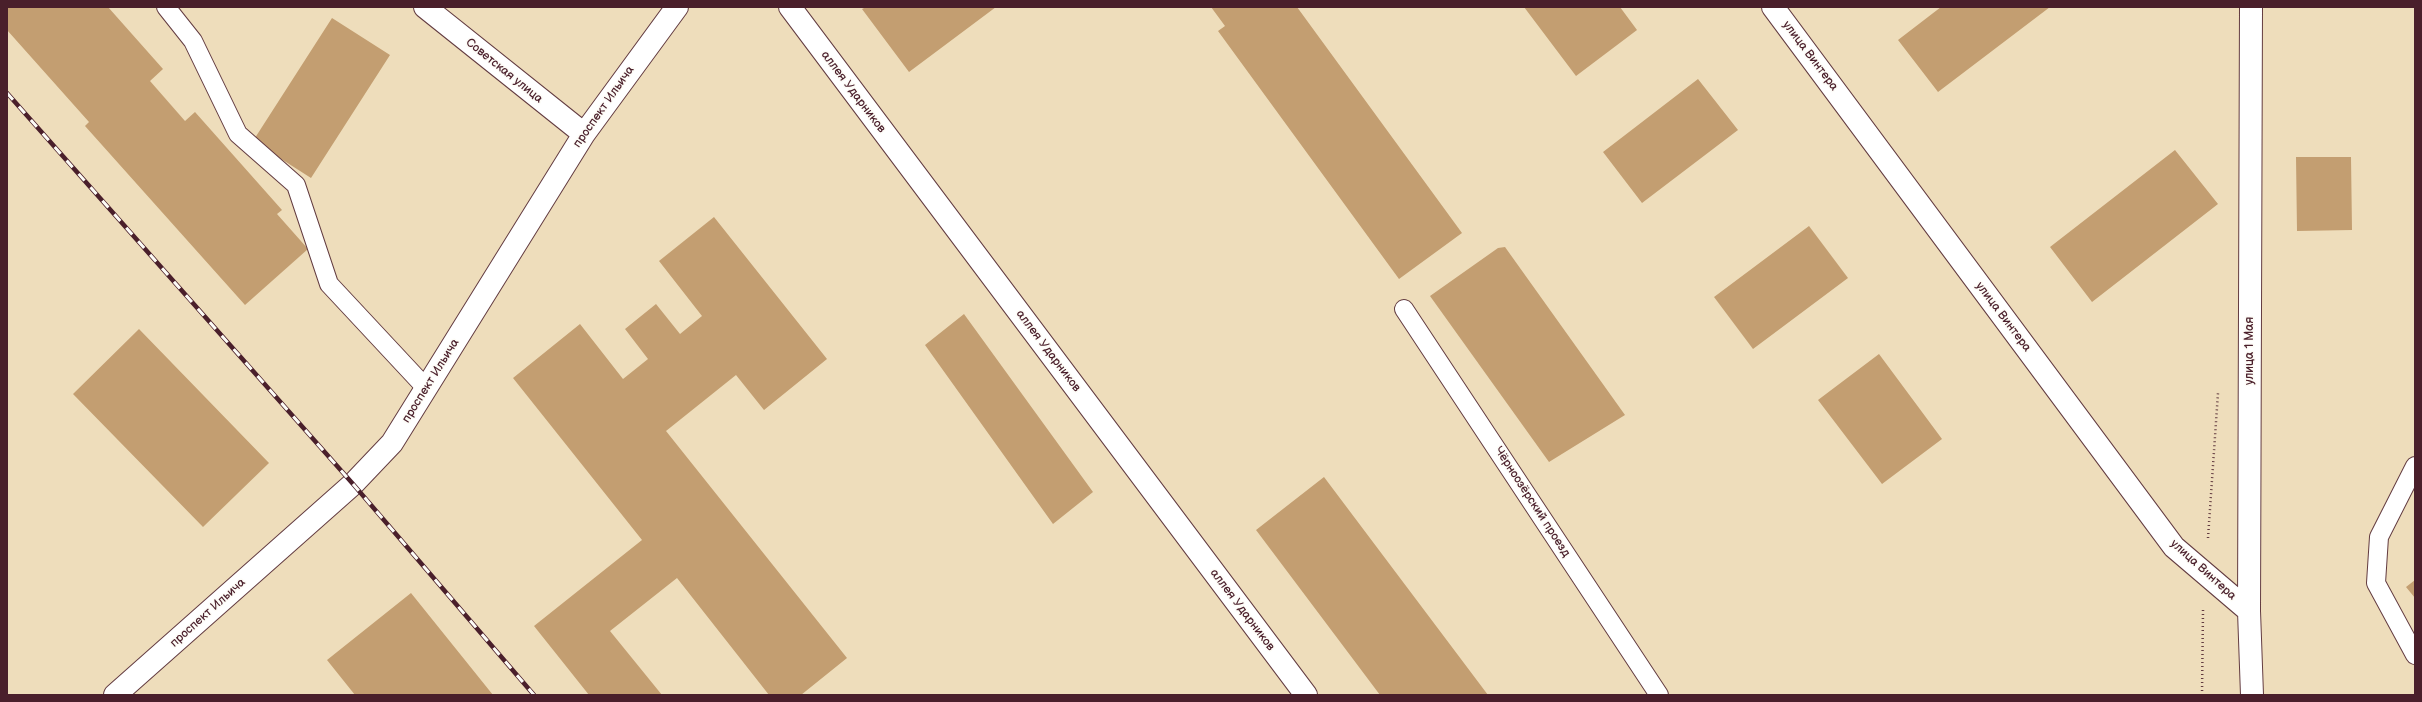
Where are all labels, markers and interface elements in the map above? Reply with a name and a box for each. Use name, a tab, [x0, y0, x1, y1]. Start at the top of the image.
street label: улица Винтера	[1779, 18, 1841, 94]
street label: Советская улица	[463, 36, 545, 106]
street label: аллея Ударников	[818, 48, 888, 136]
street label: проспект Ильича	[570, 63, 638, 151]
street label: улица Винтера	[1972, 279, 2034, 355]
street label: аллея Ударников	[1013, 307, 1083, 395]
street label: улица 1 Мая	[2243, 317, 2257, 385]
street label: проспект Ильича	[399, 336, 463, 426]
street label: Чёрноозёрский проезд	[1491, 444, 1573, 560]
street label: улица Винтера	[2167, 537, 2239, 603]
street label: аллея Ударников	[1207, 566, 1277, 654]
street label: проспект Ильича	[167, 575, 249, 651]

